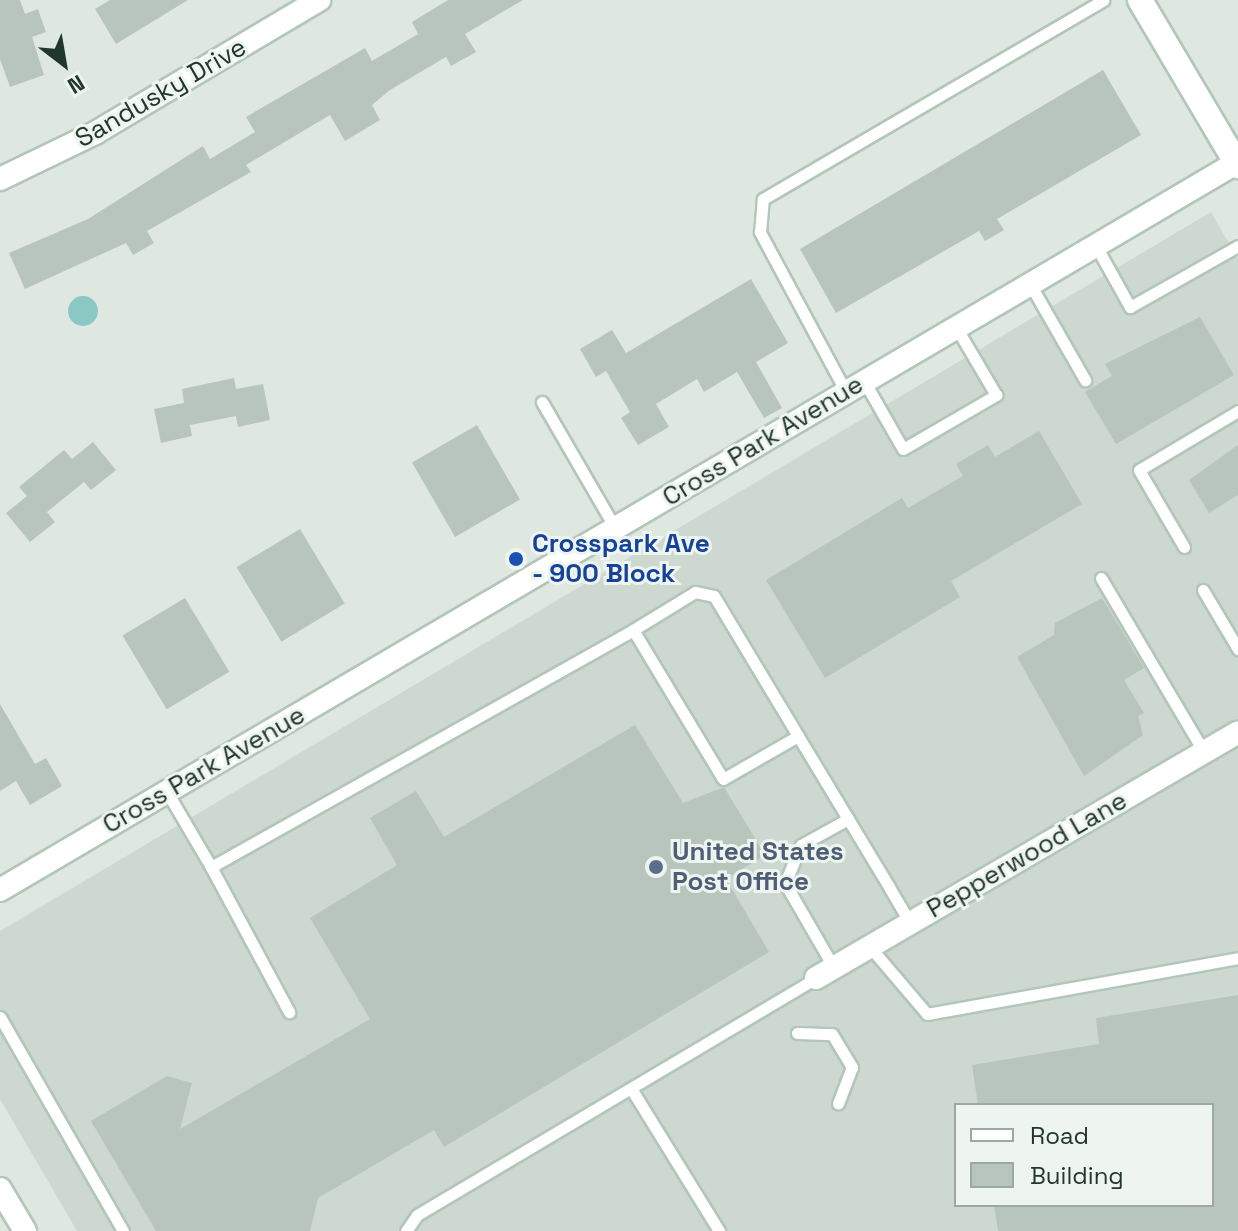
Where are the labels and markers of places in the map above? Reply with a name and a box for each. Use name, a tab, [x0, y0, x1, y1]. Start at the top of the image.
place label: Crosspark Ave - 900 Block	[532, 528, 710, 590]
marker: Crosspark Ave - 900 Block	[507, 550, 525, 568]
place label: United States Post Office	[672, 836, 844, 898]
marker: United States Post Office	[647, 858, 665, 876]

